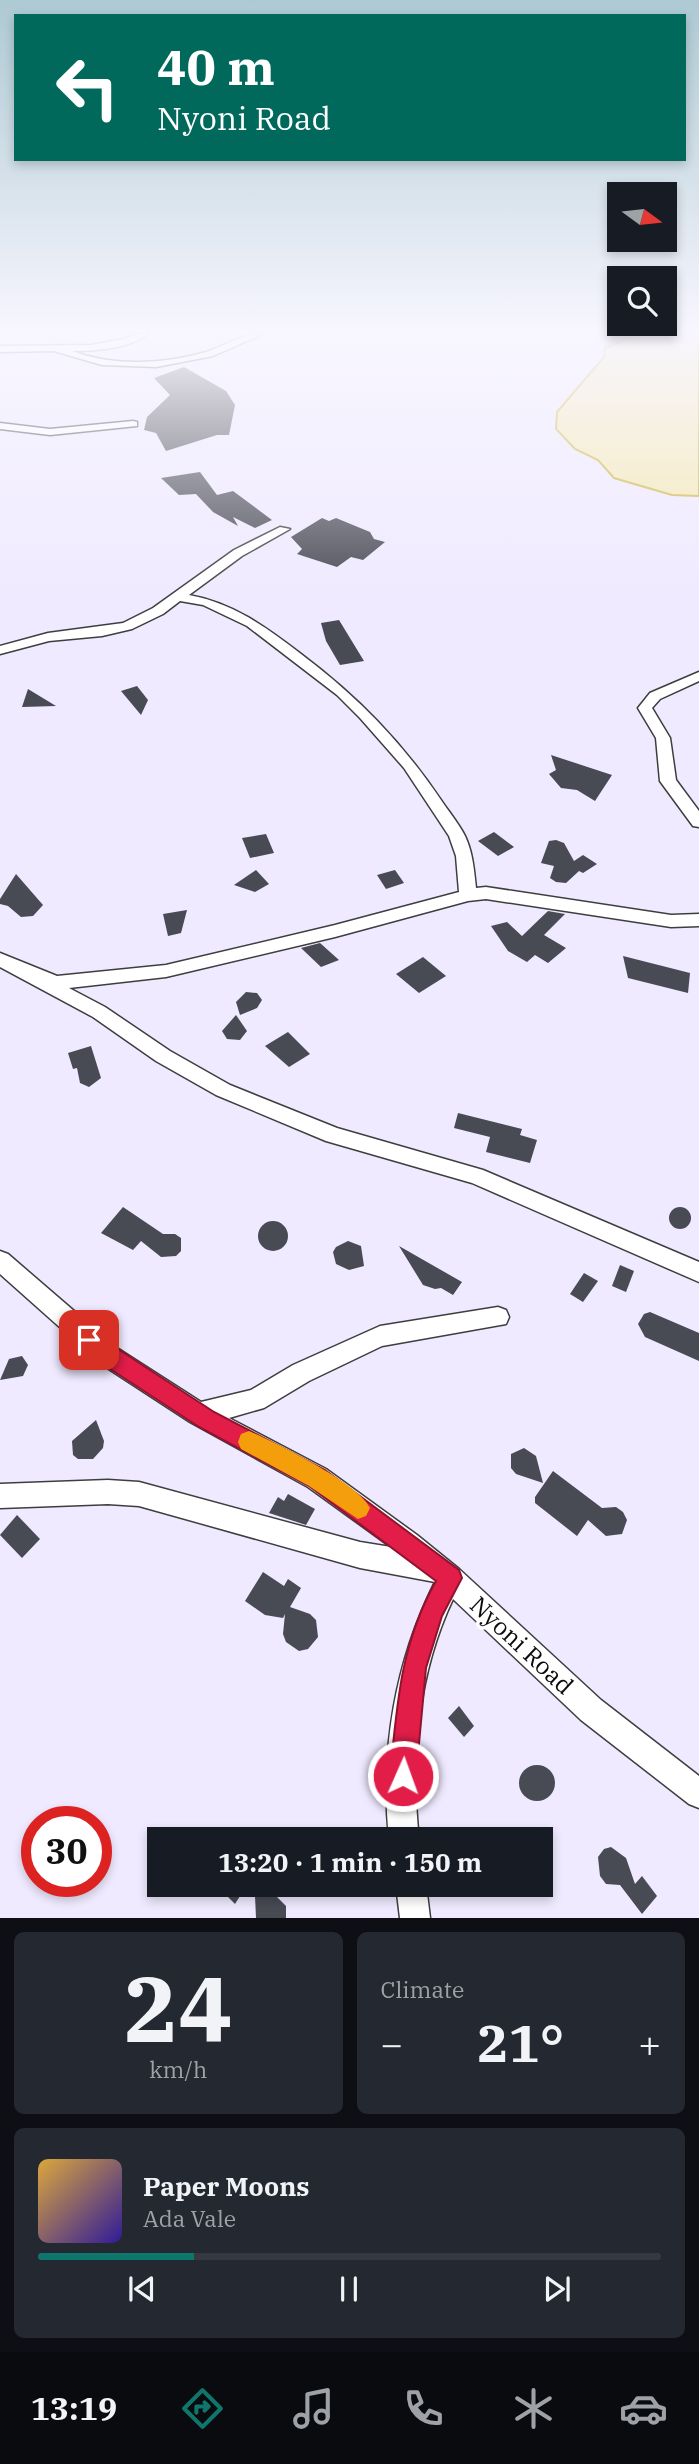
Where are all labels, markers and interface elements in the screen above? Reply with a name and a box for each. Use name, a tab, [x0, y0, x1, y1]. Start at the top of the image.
text: 40 m	[157, 35, 275, 98]
icon: left	[42, 42, 133, 133]
text: Nyoni Road	[157, 97, 331, 139]
north arrow	[607, 182, 677, 252]
map controls	[607, 182, 677, 336]
button: search	[607, 266, 677, 336]
pin	[59, 1310, 119, 1370]
icon: arrive	[70, 1321, 108, 1359]
street label: Nyoni Road	[463, 1589, 581, 1701]
position arrow	[366, 1739, 440, 1813]
speed limit sign: 30	[21, 1806, 112, 1897]
text: 13:20 · 1 min · 150 m	[218, 1845, 482, 1879]
text: 24	[124, 1949, 233, 2067]
text: Climate	[381, 1974, 464, 2004]
text: 21°	[477, 2009, 564, 2076]
text: −	[381, 2019, 403, 2068]
text: +	[638, 2019, 661, 2068]
text: km/h	[149, 2054, 207, 2084]
text: Paper Moons	[143, 2169, 310, 2203]
text: Ada Vale	[143, 2203, 236, 2233]
icon: previous	[123, 2270, 161, 2308]
icon: pause	[330, 2270, 368, 2308]
icon: next	[538, 2270, 576, 2308]
icon: directions	[178, 2384, 227, 2433]
icon: music	[289, 2384, 338, 2433]
icon: phone	[399, 2384, 448, 2433]
icon: climate	[509, 2384, 558, 2433]
icon: car	[619, 2384, 668, 2433]
text: 13:19	[31, 2387, 117, 2429]

